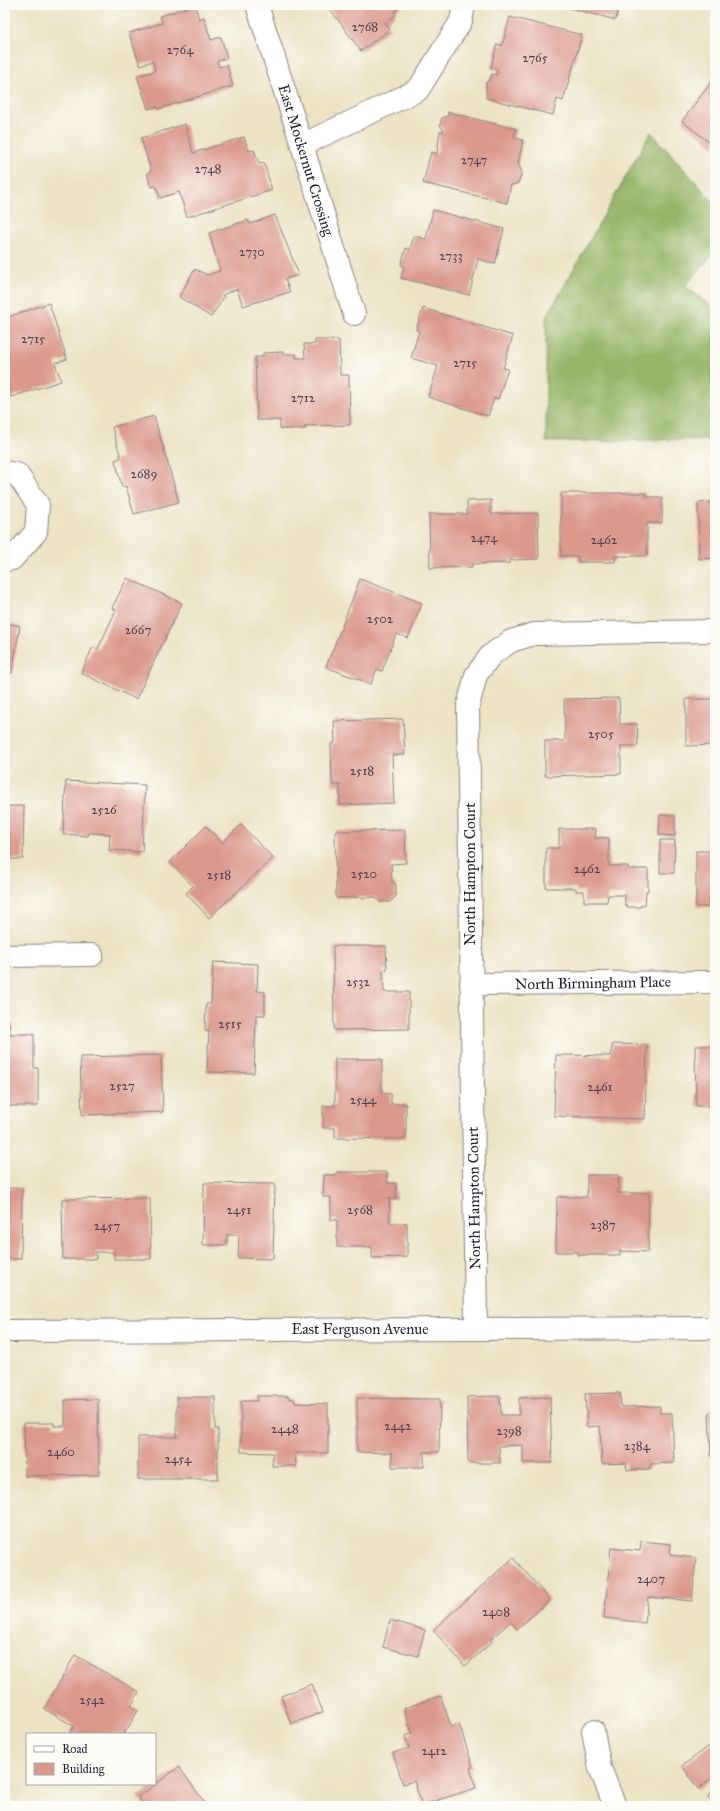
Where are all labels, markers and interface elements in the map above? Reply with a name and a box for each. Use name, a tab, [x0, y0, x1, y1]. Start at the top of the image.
house number: 2768	[352, 19, 378, 35]
house number: 2764	[167, 42, 194, 58]
house number: 2765	[522, 50, 548, 66]
street label: East Mockernut Crossing	[274, 82, 338, 239]
house number: 2747	[461, 152, 487, 168]
house number: 2748	[195, 161, 222, 177]
house number: 2730	[239, 244, 265, 260]
house number: 2733	[439, 248, 463, 264]
house number: 2715	[21, 331, 45, 347]
house number: 2715	[453, 355, 477, 371]
house number: 2712	[291, 390, 316, 406]
house number: 2689	[131, 466, 157, 482]
house number: 2474	[471, 530, 498, 546]
house number: 2462	[591, 532, 618, 548]
house number: 2502	[367, 611, 394, 627]
house number: 2667	[125, 622, 151, 638]
house number: 2505	[588, 726, 614, 742]
house number: 2518	[350, 763, 374, 779]
house number: 2526	[91, 802, 117, 818]
street label: North Hampton Court	[461, 802, 479, 946]
house number: 2462	[574, 861, 601, 877]
house number: 2520	[351, 866, 377, 882]
house number: 2518	[207, 867, 231, 883]
street label: North Birmingham Place	[515, 973, 671, 993]
house number: 2532	[346, 974, 371, 990]
house number: 2515	[218, 1016, 242, 1032]
house number: 2527	[109, 1078, 135, 1094]
house number: 2461	[587, 1079, 613, 1095]
house number: 2544	[350, 1092, 377, 1108]
street label: North Hampton Court	[464, 1126, 484, 1270]
house number: 2451	[227, 1202, 251, 1218]
house number: 2568	[347, 1202, 373, 1218]
house number: 2387	[590, 1217, 616, 1233]
house number: 2457	[94, 1218, 120, 1234]
street label: East Ferguson Avenue	[291, 1320, 429, 1338]
house number: 2442	[384, 1418, 412, 1434]
house number: 2448	[271, 1421, 299, 1437]
house number: 2398	[496, 1423, 522, 1439]
house number: 2384	[624, 1438, 651, 1454]
house number: 2460	[47, 1444, 75, 1460]
house number: 2454	[165, 1451, 192, 1467]
house number: 2407	[637, 1571, 665, 1587]
house number: 2408	[482, 1604, 510, 1620]
house number: 2542	[79, 1692, 105, 1708]
legend	[26, 1733, 156, 1785]
text: Road	[62, 1742, 88, 1756]
house number: 2412	[421, 1743, 447, 1759]
text: Building	[62, 1762, 105, 1777]

